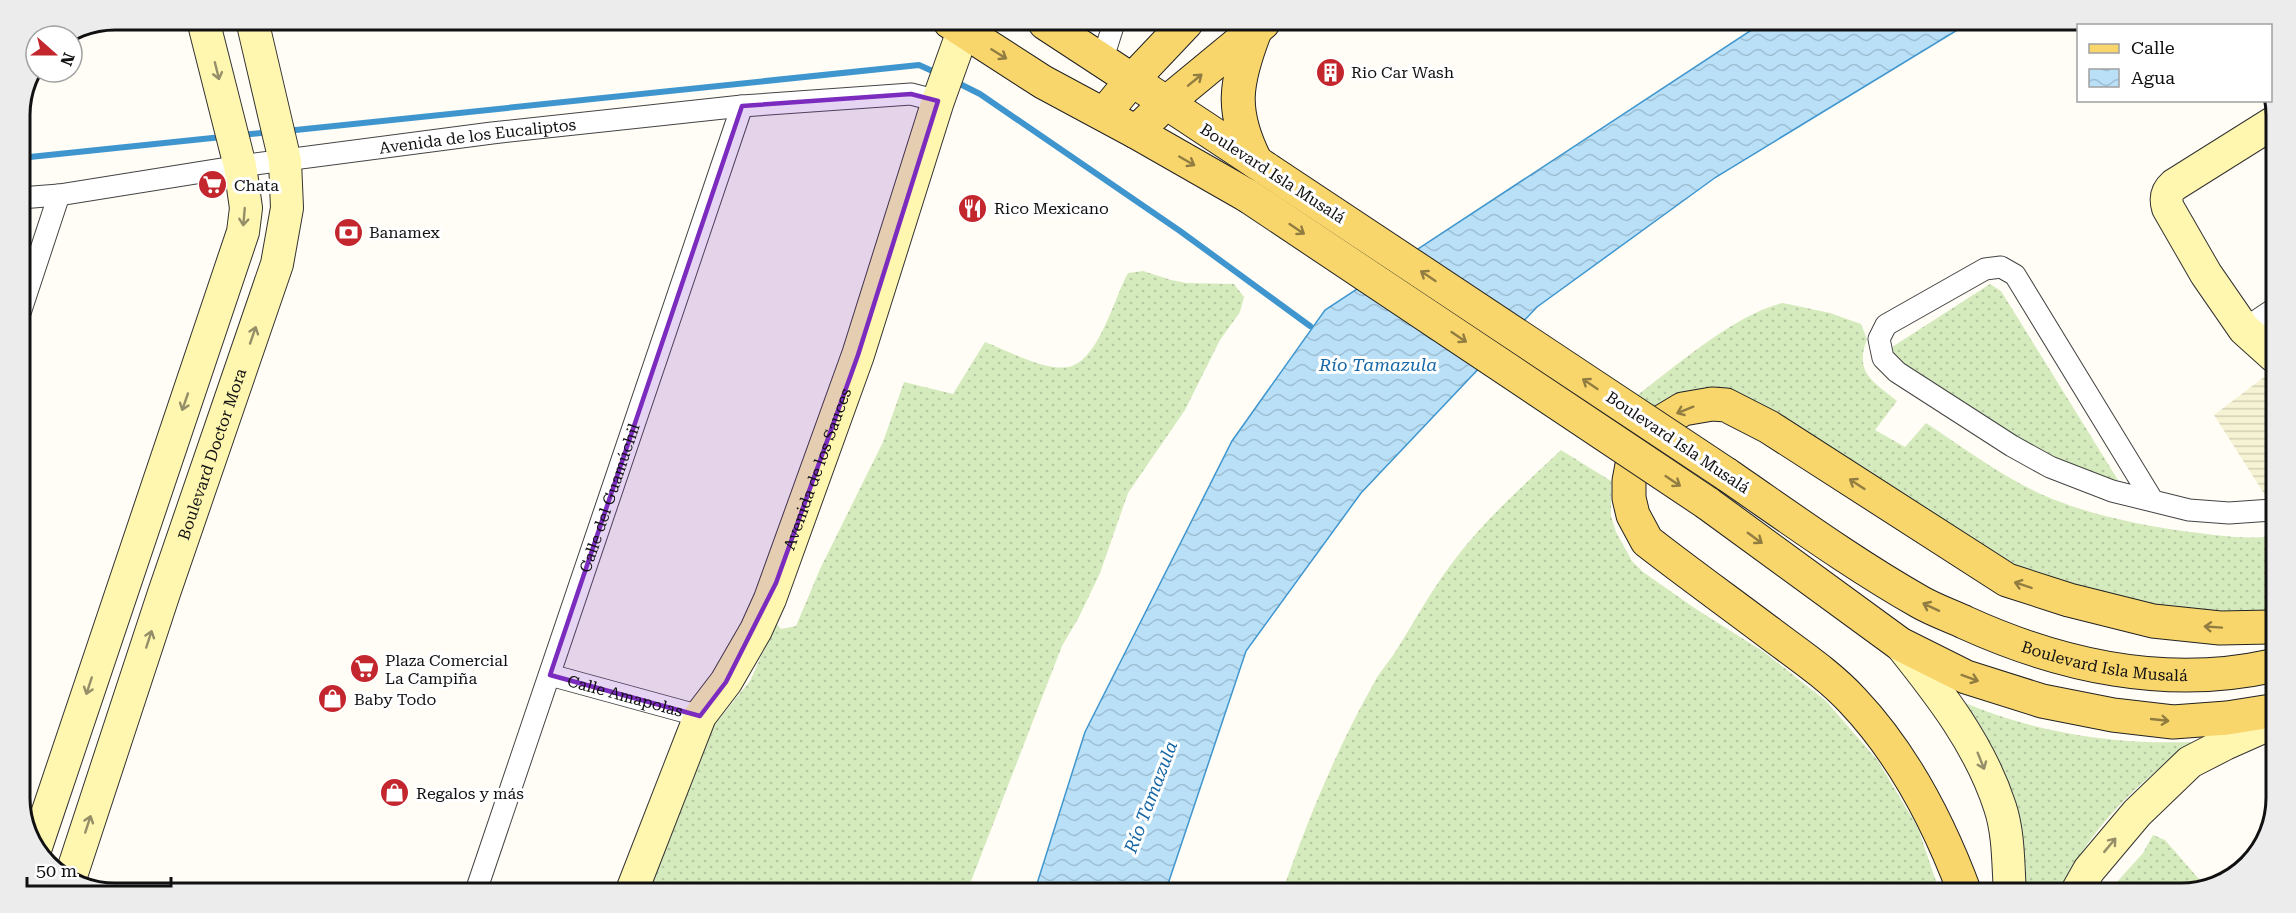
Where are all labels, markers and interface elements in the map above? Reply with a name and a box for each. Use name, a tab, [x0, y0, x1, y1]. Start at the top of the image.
north arrow	[24, 24, 84, 84]
legend	[2077, 24, 2272, 102]
text: Calle	[2131, 37, 2175, 58]
one-way arrow	[990, 48, 1007, 60]
text: N	[56, 50, 79, 68]
building icon: Rio Car Wash	[1314, 56, 1346, 88]
one-way arrow	[211, 61, 223, 80]
place label: Rio Car Wash	[1351, 63, 1454, 82]
text: Agua	[2131, 67, 2175, 88]
one-way arrow	[1187, 73, 1202, 87]
street label: Avenida de los Eucaliptos	[378, 115, 577, 158]
street label: Boulevard Isla Musalá	[1197, 120, 1349, 228]
one-way arrow	[1178, 155, 1195, 167]
supermarket icon: Chata	[197, 169, 229, 201]
place label: Chata	[234, 176, 279, 195]
restaurant icon: Rico Mexicano	[957, 192, 989, 224]
place label: Rico Mexicano	[994, 199, 1109, 218]
one-way arrow	[238, 206, 249, 226]
bank icon: Banamex	[332, 216, 364, 248]
place label: Banamex	[369, 223, 441, 242]
one-way arrow	[1288, 223, 1305, 235]
one-way arrow	[1420, 270, 1436, 282]
one-way arrow	[248, 326, 259, 345]
one-way arrow	[1450, 331, 1467, 343]
water label: Río Tamazula	[1318, 354, 1437, 375]
street label: Boulevard Doctor Mora	[174, 366, 251, 542]
one-way arrow	[1582, 377, 1599, 389]
street label: Avenida de los Sauces	[780, 385, 855, 552]
street label: Boulevard Isla Musalá	[1602, 387, 1753, 498]
one-way arrow	[179, 392, 190, 411]
one-way arrow	[1677, 405, 1695, 416]
street label: Calle del Guamúchil	[576, 421, 644, 575]
one-way arrow	[1665, 474, 1682, 487]
one-way arrow	[1849, 478, 1866, 490]
one-way arrow	[1746, 532, 1762, 544]
one-way arrow	[2014, 579, 2033, 590]
one-way arrow	[1922, 601, 1940, 612]
one-way arrow	[2203, 621, 2223, 632]
one-way arrow	[145, 630, 156, 649]
street label: Boulevard Isla Musalá	[2019, 637, 2188, 685]
place label: Plaza Comercial La Campiña	[385, 651, 508, 688]
supermarket icon: Plaza Comercial La Campiña	[348, 653, 380, 685]
street label: Calle Amapolas	[565, 671, 685, 721]
one-way arrow	[1960, 673, 1979, 684]
one-way arrow	[83, 676, 94, 695]
shop icon: Baby Todo	[317, 683, 349, 715]
place label: Baby Todo	[354, 690, 437, 709]
one-way arrow	[2149, 715, 2169, 726]
water label: Río Tamazula	[1119, 738, 1182, 857]
one-way arrow	[1976, 751, 1987, 769]
shop icon: Regalos y más	[379, 777, 411, 809]
place label: Regalos y más	[416, 784, 524, 803]
one-way arrow	[84, 815, 95, 834]
one-way arrow	[2103, 838, 2116, 854]
scale bar	[27, 850, 171, 888]
text: 50 m	[36, 860, 77, 881]

